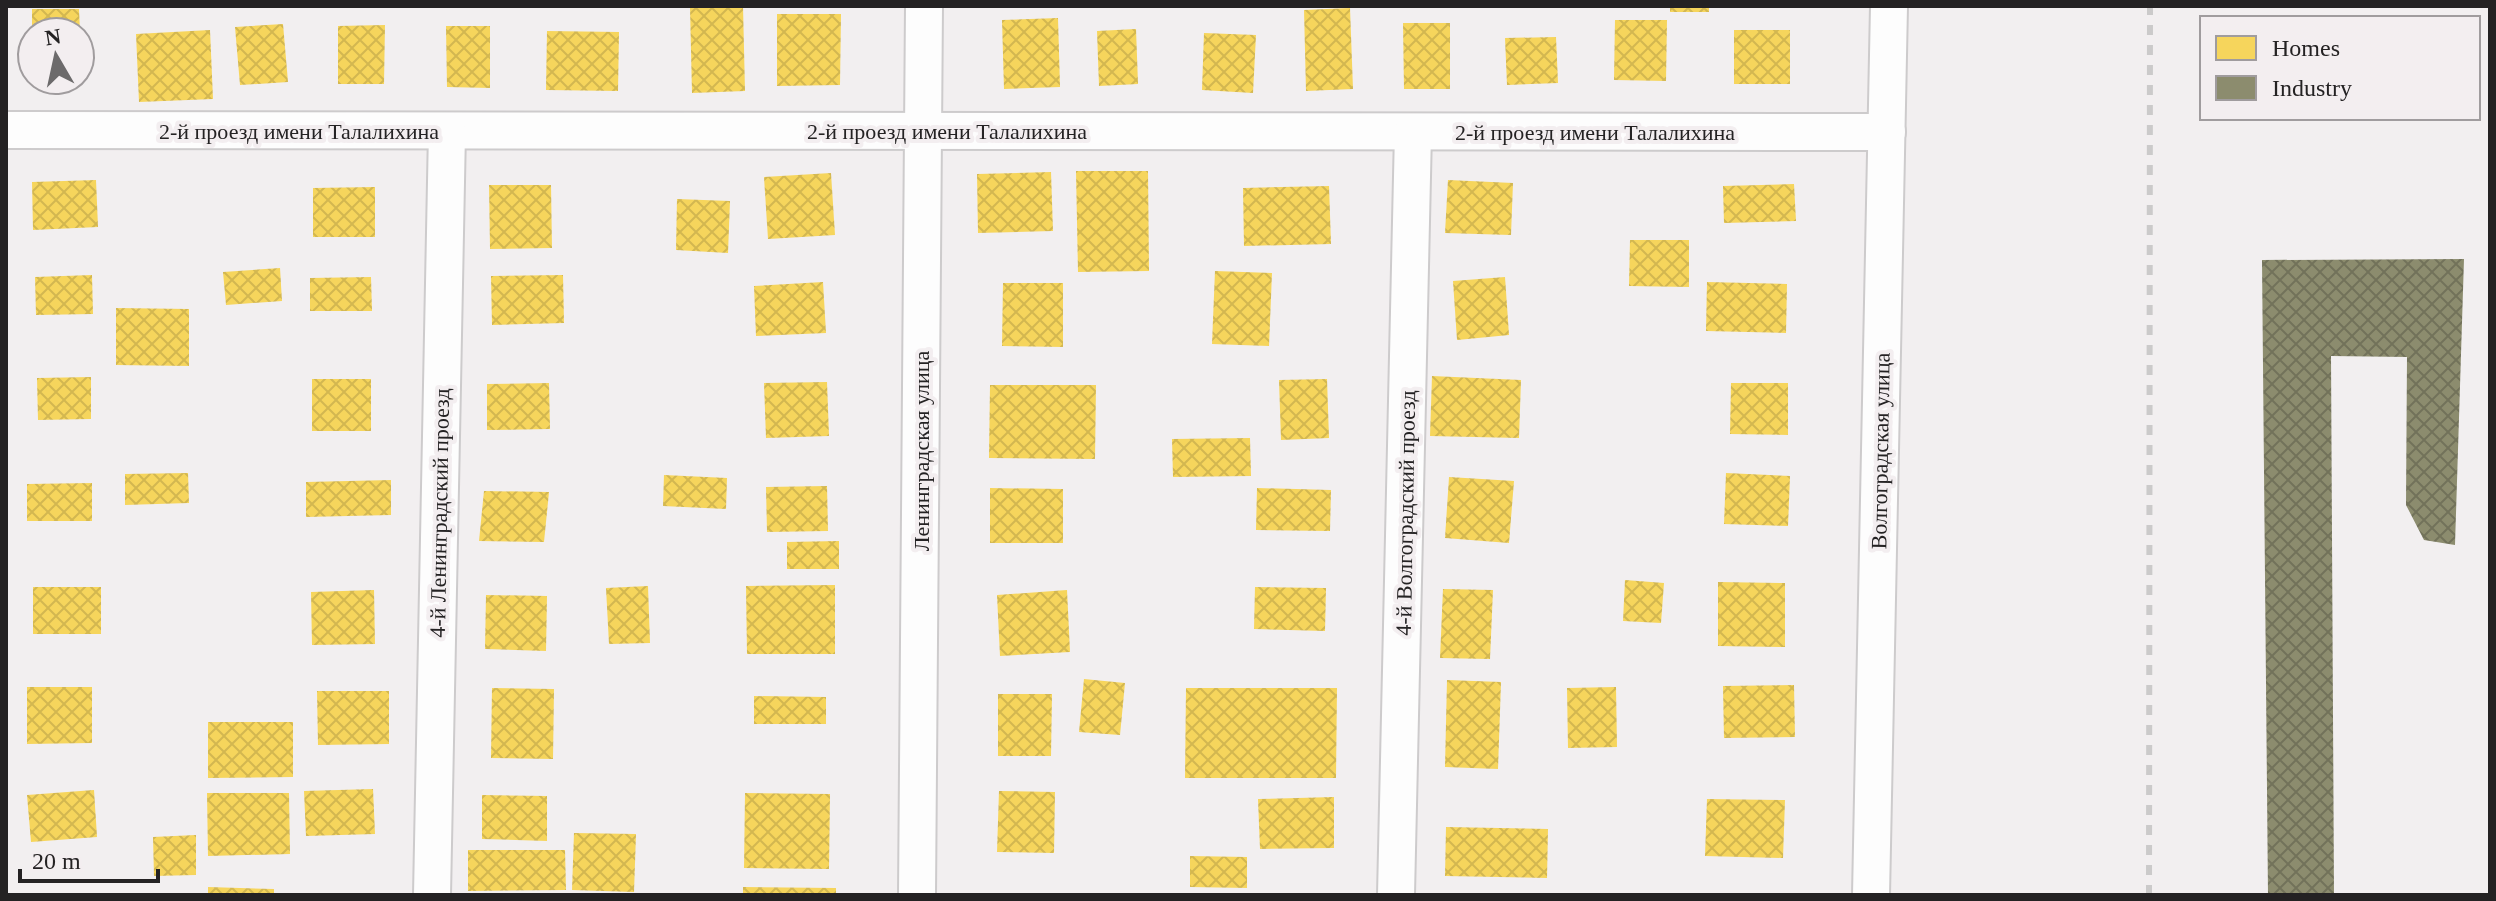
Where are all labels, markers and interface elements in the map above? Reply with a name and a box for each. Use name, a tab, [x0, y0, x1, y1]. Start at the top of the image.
north arrow	[16, 16, 96, 96]
legend	[2200, 16, 2480, 120]
text: N	[43, 23, 63, 50]
text: Homes	[2272, 35, 2340, 61]
text: Industry	[2272, 75, 2352, 101]
street label: 2-й проезд имени Талалихина	[159, 119, 439, 144]
street label: 2-й проезд имени Талалихина	[807, 119, 1087, 144]
street label: 2-й проезд имени Талалихина	[1455, 120, 1735, 145]
street label: Ленинградская улица	[909, 350, 934, 551]
street label: Волгоградская улица	[1866, 352, 1895, 550]
street label: 4-й Ленинградский проезд	[425, 388, 454, 638]
street label: 4-й Волгоградский проезд	[1391, 390, 1420, 636]
scale bar	[20, 833, 158, 883]
text: 20 m	[32, 848, 81, 874]

